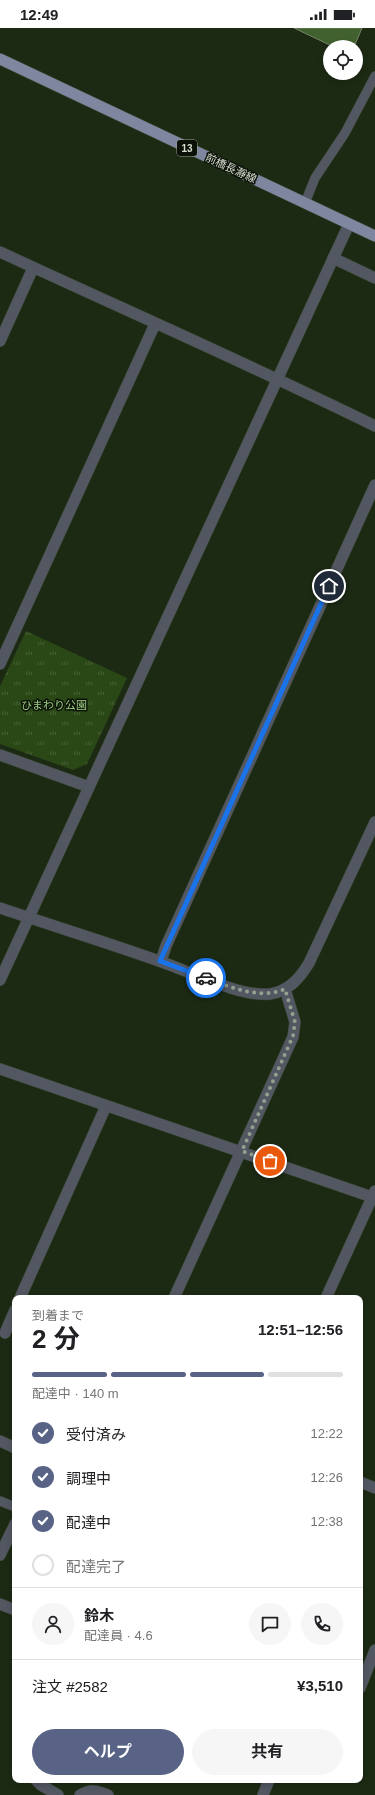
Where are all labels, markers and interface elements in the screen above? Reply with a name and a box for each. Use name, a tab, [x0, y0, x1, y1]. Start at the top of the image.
text: 12:49	[20, 6, 58, 23]
map controls	[323, 40, 363, 80]
button: locate	[323, 40, 363, 80]
road number: 13	[177, 140, 197, 156]
street label: 前橋長瀞線	[204, 151, 258, 185]
pin	[312, 569, 346, 603]
icon: home	[318, 575, 340, 597]
park label: ひまわり公園	[21, 699, 87, 711]
courier	[186, 958, 226, 998]
icon: car	[195, 967, 217, 989]
pin	[253, 1144, 287, 1178]
icon: bag	[259, 1150, 281, 1172]
text: 到着まで	[32, 1308, 84, 1323]
text: 12:51–12:56	[258, 1321, 343, 1338]
text: 2 分	[32, 1324, 80, 1354]
text: 配達中 · 140 m	[32, 1386, 119, 1401]
icon: check	[32, 1422, 54, 1444]
text: 受付済み	[66, 1426, 126, 1443]
text: 12:22	[310, 1426, 343, 1441]
icon: check	[32, 1466, 54, 1488]
text: 調理中	[66, 1470, 111, 1487]
text: 12:26	[310, 1470, 343, 1485]
icon: check	[32, 1510, 54, 1532]
text: 配達中	[66, 1514, 111, 1531]
text: 12:38	[310, 1514, 343, 1529]
text: 配達完了	[66, 1558, 126, 1575]
button: person	[32, 1603, 74, 1645]
button: chat	[249, 1603, 291, 1645]
button: phone	[301, 1603, 343, 1645]
text: 鈴木	[84, 1607, 114, 1624]
text: 配達員 · 4.6	[84, 1628, 153, 1643]
text: ¥3,510	[297, 1677, 343, 1694]
text: 注文 #2582	[32, 1678, 108, 1695]
button: ヘルプ	[32, 1729, 184, 1775]
button: 共有	[192, 1729, 343, 1775]

